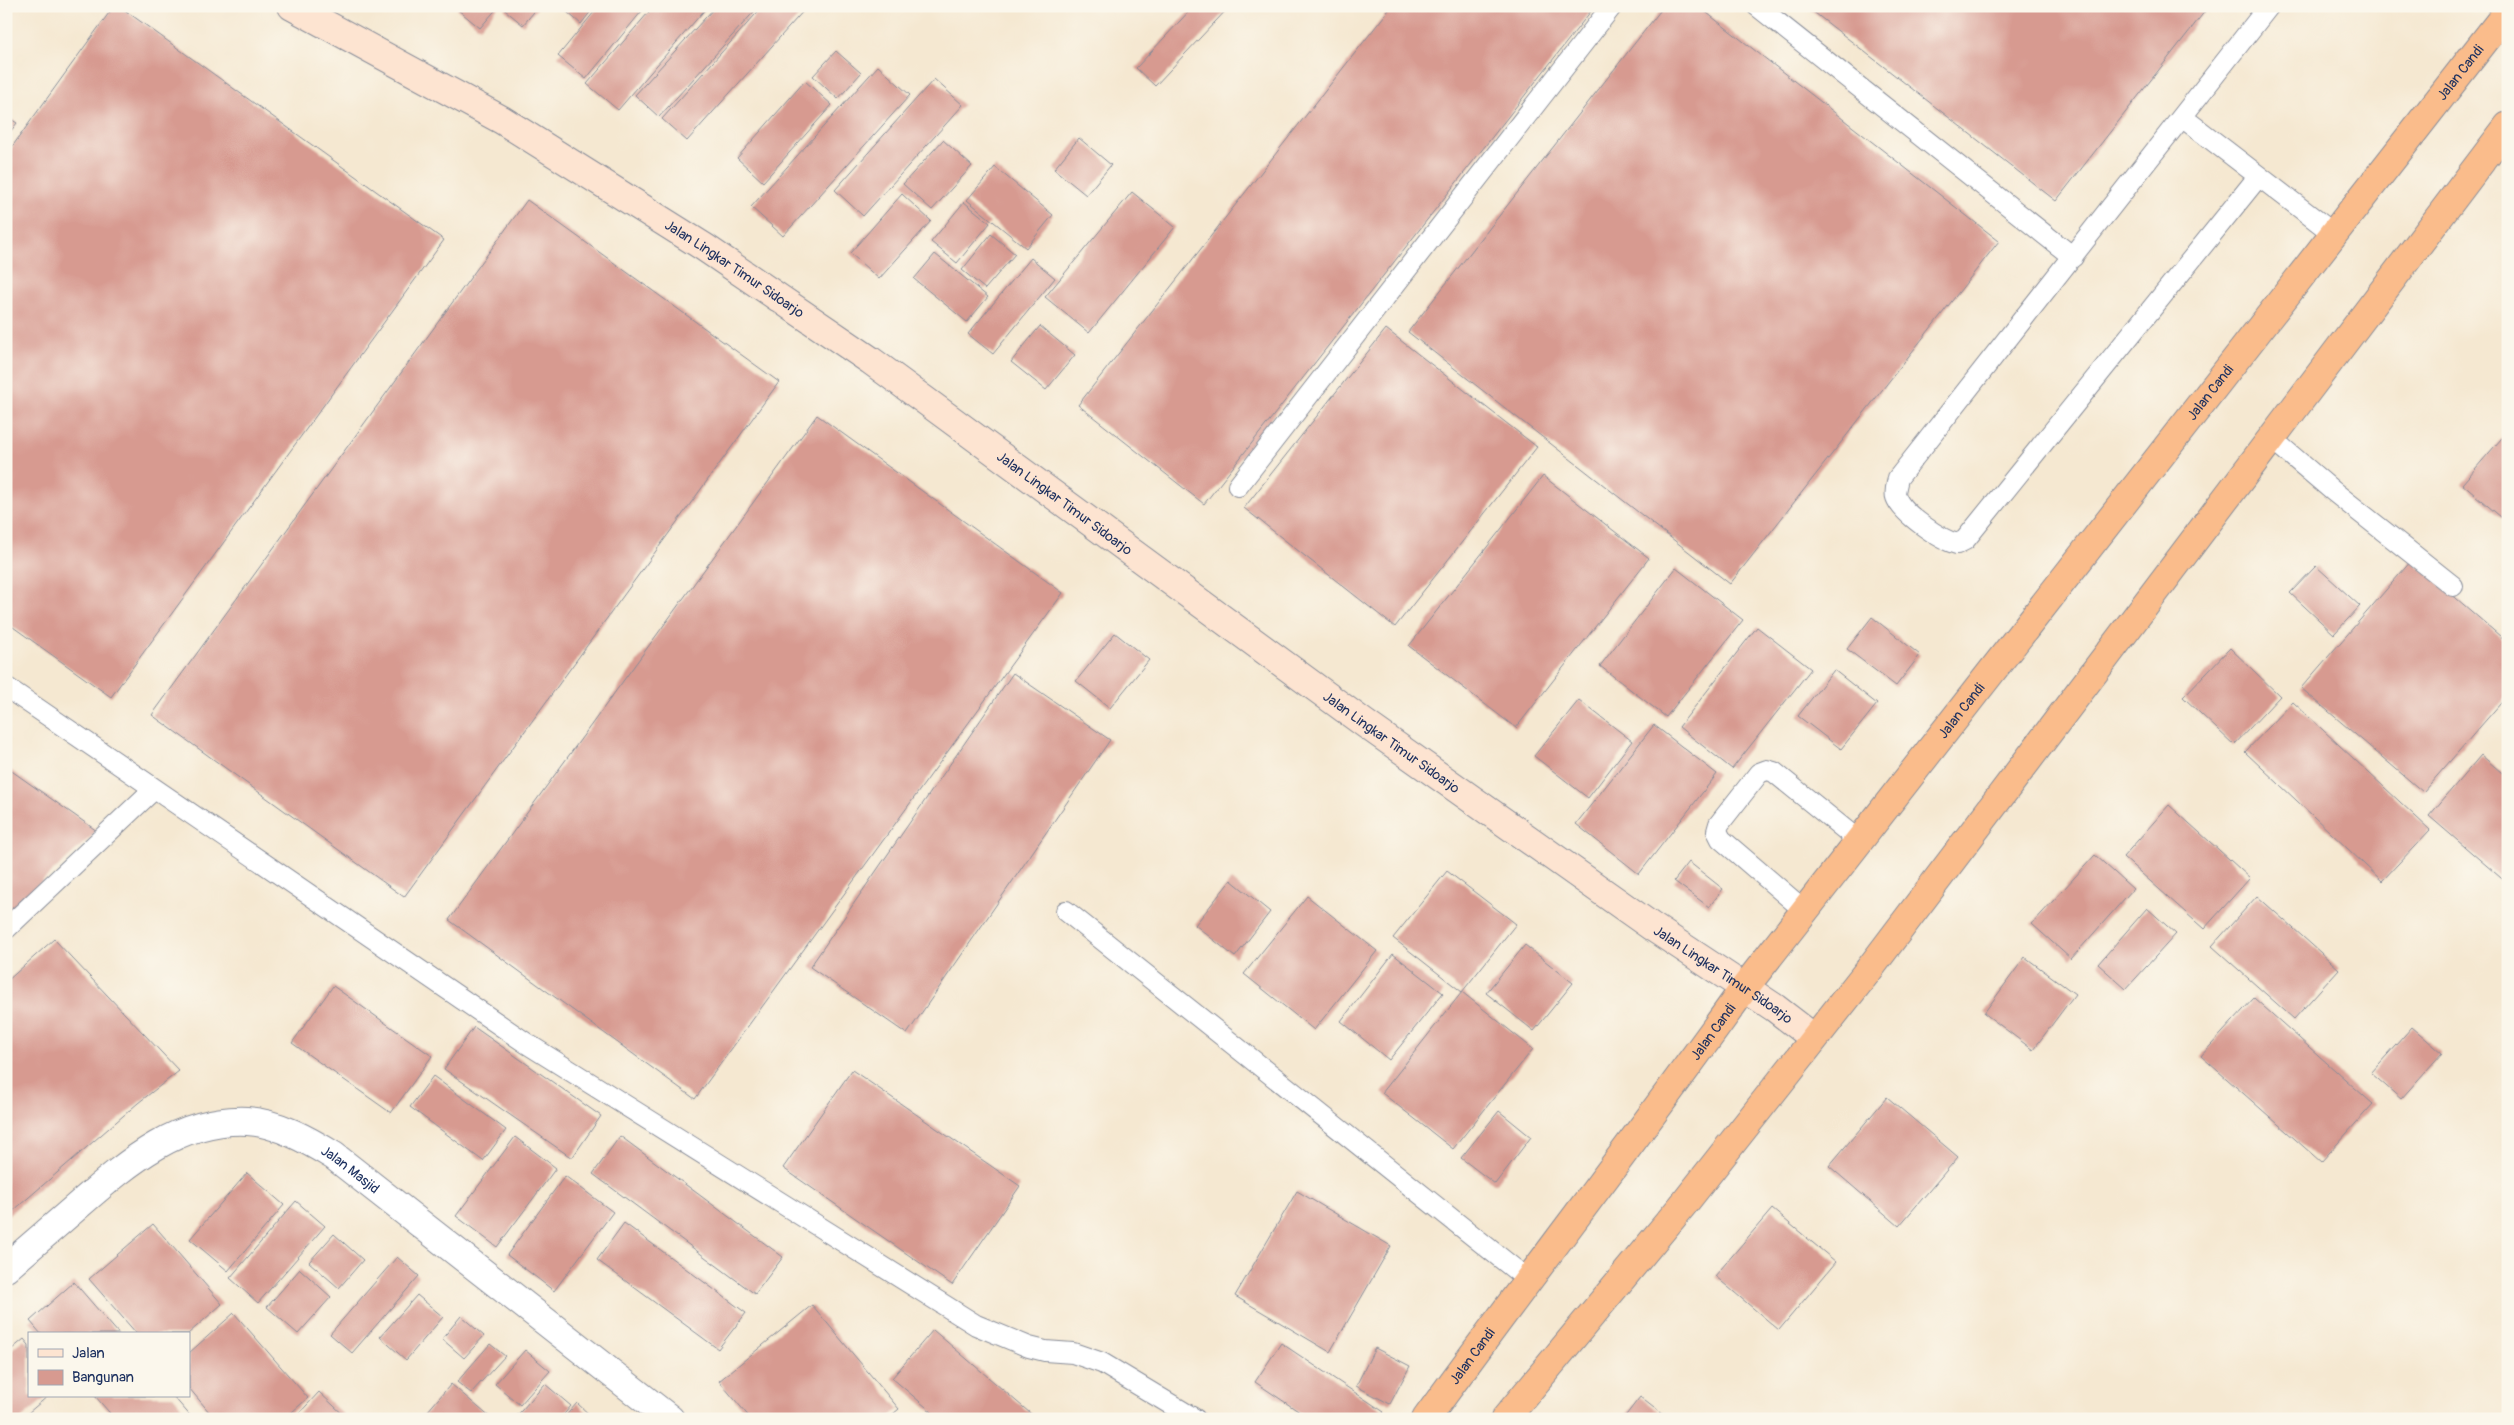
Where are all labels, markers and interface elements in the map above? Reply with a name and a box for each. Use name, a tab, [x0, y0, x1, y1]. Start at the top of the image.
street label: Jalan Candi	[2433, 41, 2487, 103]
street label: Jalan Lingkar Timur Sidoarjo	[662, 216, 808, 321]
street label: Jalan Candi	[2183, 361, 2237, 423]
street label: Jalan Lingkar Timur Sidoarjo	[994, 448, 1136, 559]
street label: Jalan Candi	[1934, 679, 1988, 742]
street label: Jalan Lingkar Timur Sidoarjo	[1320, 688, 1464, 797]
street label: Jalan Lingkar Timur Sidoarjo	[1651, 922, 1797, 1027]
street label: Jalan Candi	[1687, 1000, 1739, 1063]
street label: Jalan Masjid	[318, 1142, 383, 1197]
street label: Jalan Candi	[1446, 1324, 1499, 1388]
legend	[28, 1332, 190, 1398]
text: Jalan	[72, 1344, 105, 1363]
text: Bangunan	[72, 1368, 134, 1387]

